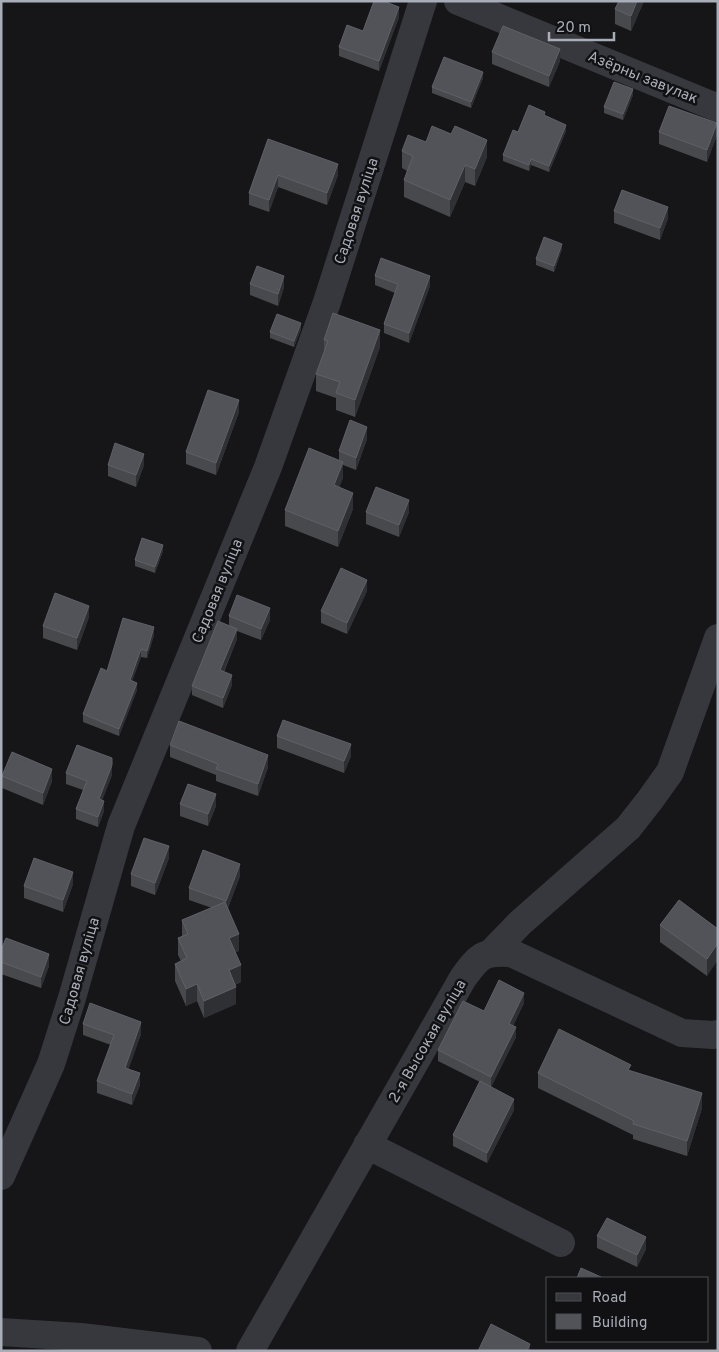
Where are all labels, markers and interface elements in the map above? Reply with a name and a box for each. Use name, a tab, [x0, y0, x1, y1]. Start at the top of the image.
scale bar	[549, 10, 614, 42]
text: 20 m	[556, 19, 591, 38]
street label: Азёрны завулак	[585, 48, 700, 109]
street label: Садовая вуліца	[331, 156, 384, 267]
street label: Садовая вуліца	[189, 537, 248, 647]
street label: Садовая вуліца	[56, 916, 105, 1027]
street label: 2-я Высокая вуліца	[385, 977, 471, 1107]
legend	[546, 1277, 709, 1342]
text: Road	[592, 1289, 627, 1308]
text: Building	[592, 1314, 647, 1333]

